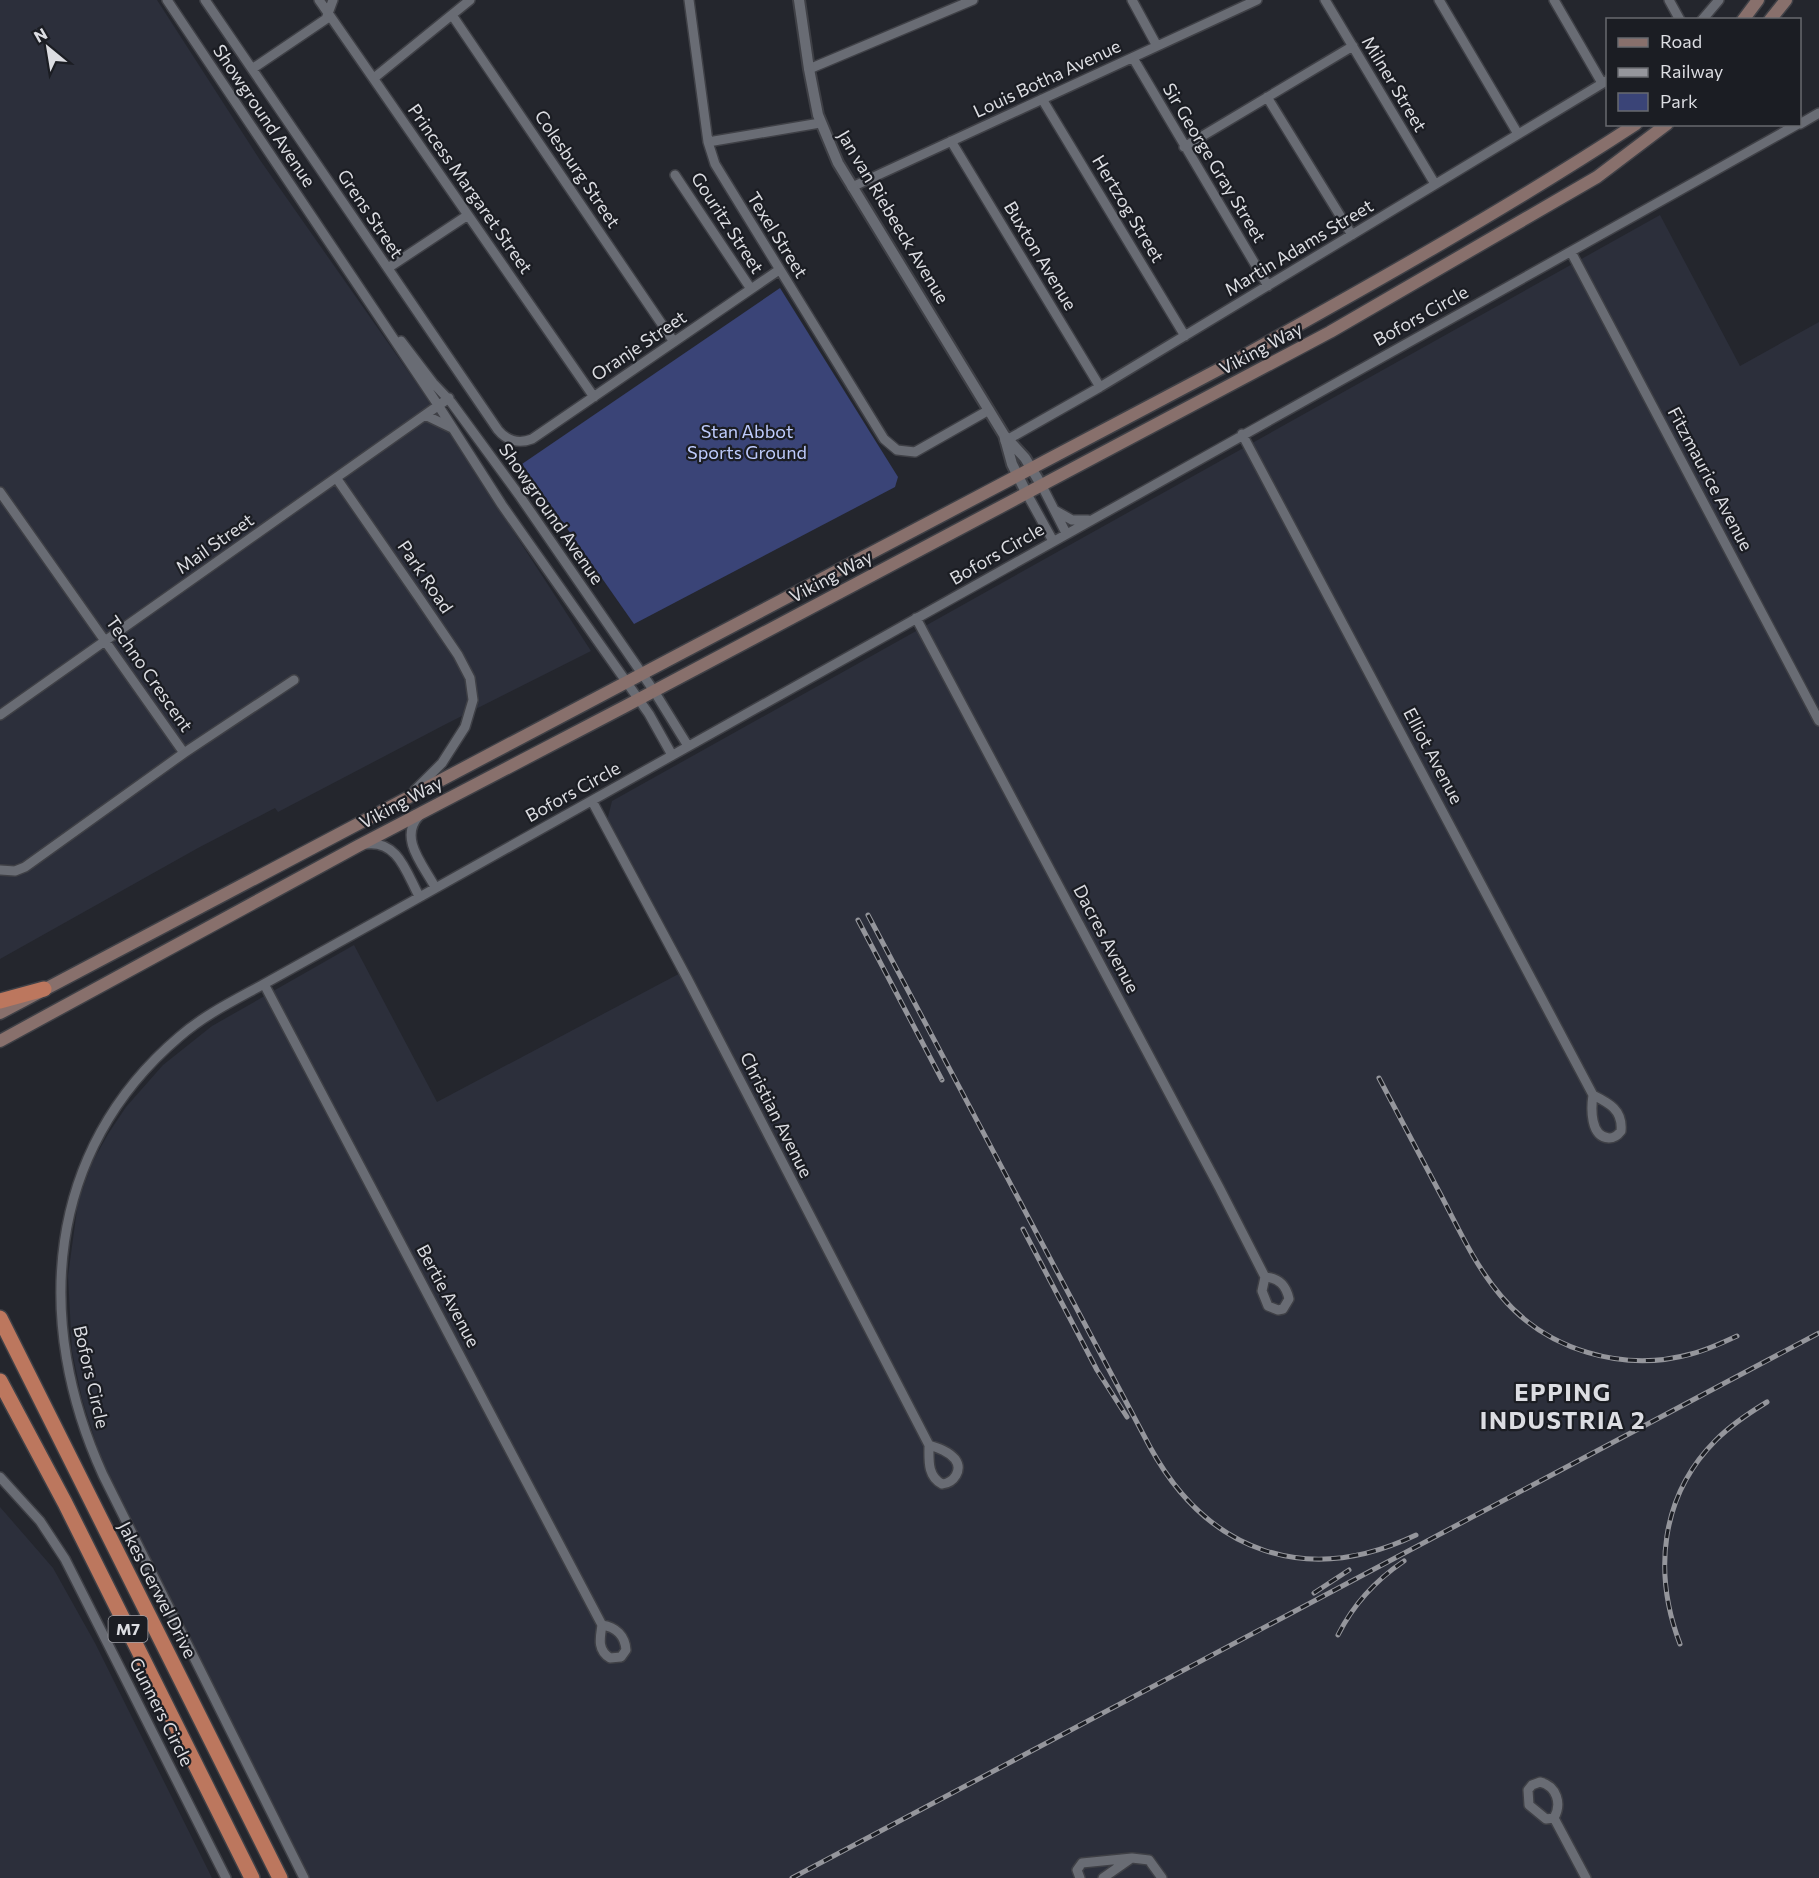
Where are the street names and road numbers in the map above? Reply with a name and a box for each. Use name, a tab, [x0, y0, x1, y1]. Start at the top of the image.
street label: Milner Street	[1358, 32, 1432, 135]
street label: Louis Botha Avenue	[969, 34, 1124, 122]
street label: Showground Avenue	[209, 40, 321, 191]
street label: Sir George Gray Street	[1159, 79, 1271, 246]
street label: Princess Margaret Street	[404, 99, 538, 278]
street label: Colesburg Street	[530, 105, 625, 232]
street label: Jan van Riebeeck Avenue	[833, 126, 954, 307]
street label: Hertzog Street	[1088, 151, 1170, 266]
street label: Grens Street	[333, 165, 409, 262]
street label: Gouritz Street	[687, 168, 769, 277]
street label: Texel Street	[743, 187, 813, 282]
street label: Martin Adams Street	[1220, 194, 1377, 300]
street label: Buxton Avenue	[1000, 197, 1082, 314]
street label: Bofors Circle	[1369, 280, 1472, 350]
street label: Oranje Street	[587, 305, 690, 385]
street label: Viking Way	[1215, 317, 1306, 379]
street label: Fitzmaurice Avenue	[1664, 403, 1758, 554]
street label: Showground Avenue	[495, 439, 609, 588]
street label: Mail Street	[171, 508, 258, 578]
street label: Bofors Circle	[946, 517, 1047, 589]
street label: Park Road	[393, 536, 458, 617]
street label: Viking Way	[785, 545, 876, 607]
street label: Techno Crescent	[102, 611, 198, 736]
street label: Elliot Avenue	[1399, 704, 1468, 807]
street label: Bofors Circle	[521, 756, 624, 826]
street label: Viking Way	[355, 771, 446, 833]
street label: Dacres Avenue	[1069, 881, 1145, 996]
street label: Christian Avenue	[736, 1048, 818, 1181]
street label: Bertie Avenue	[413, 1240, 485, 1351]
street label: Bofors Circle	[69, 1323, 115, 1430]
street label: Jakes Gerwel Drive	[114, 1518, 202, 1661]
road number: M7	[108, 1616, 148, 1642]
street label: Gunners Circle	[125, 1654, 199, 1769]

